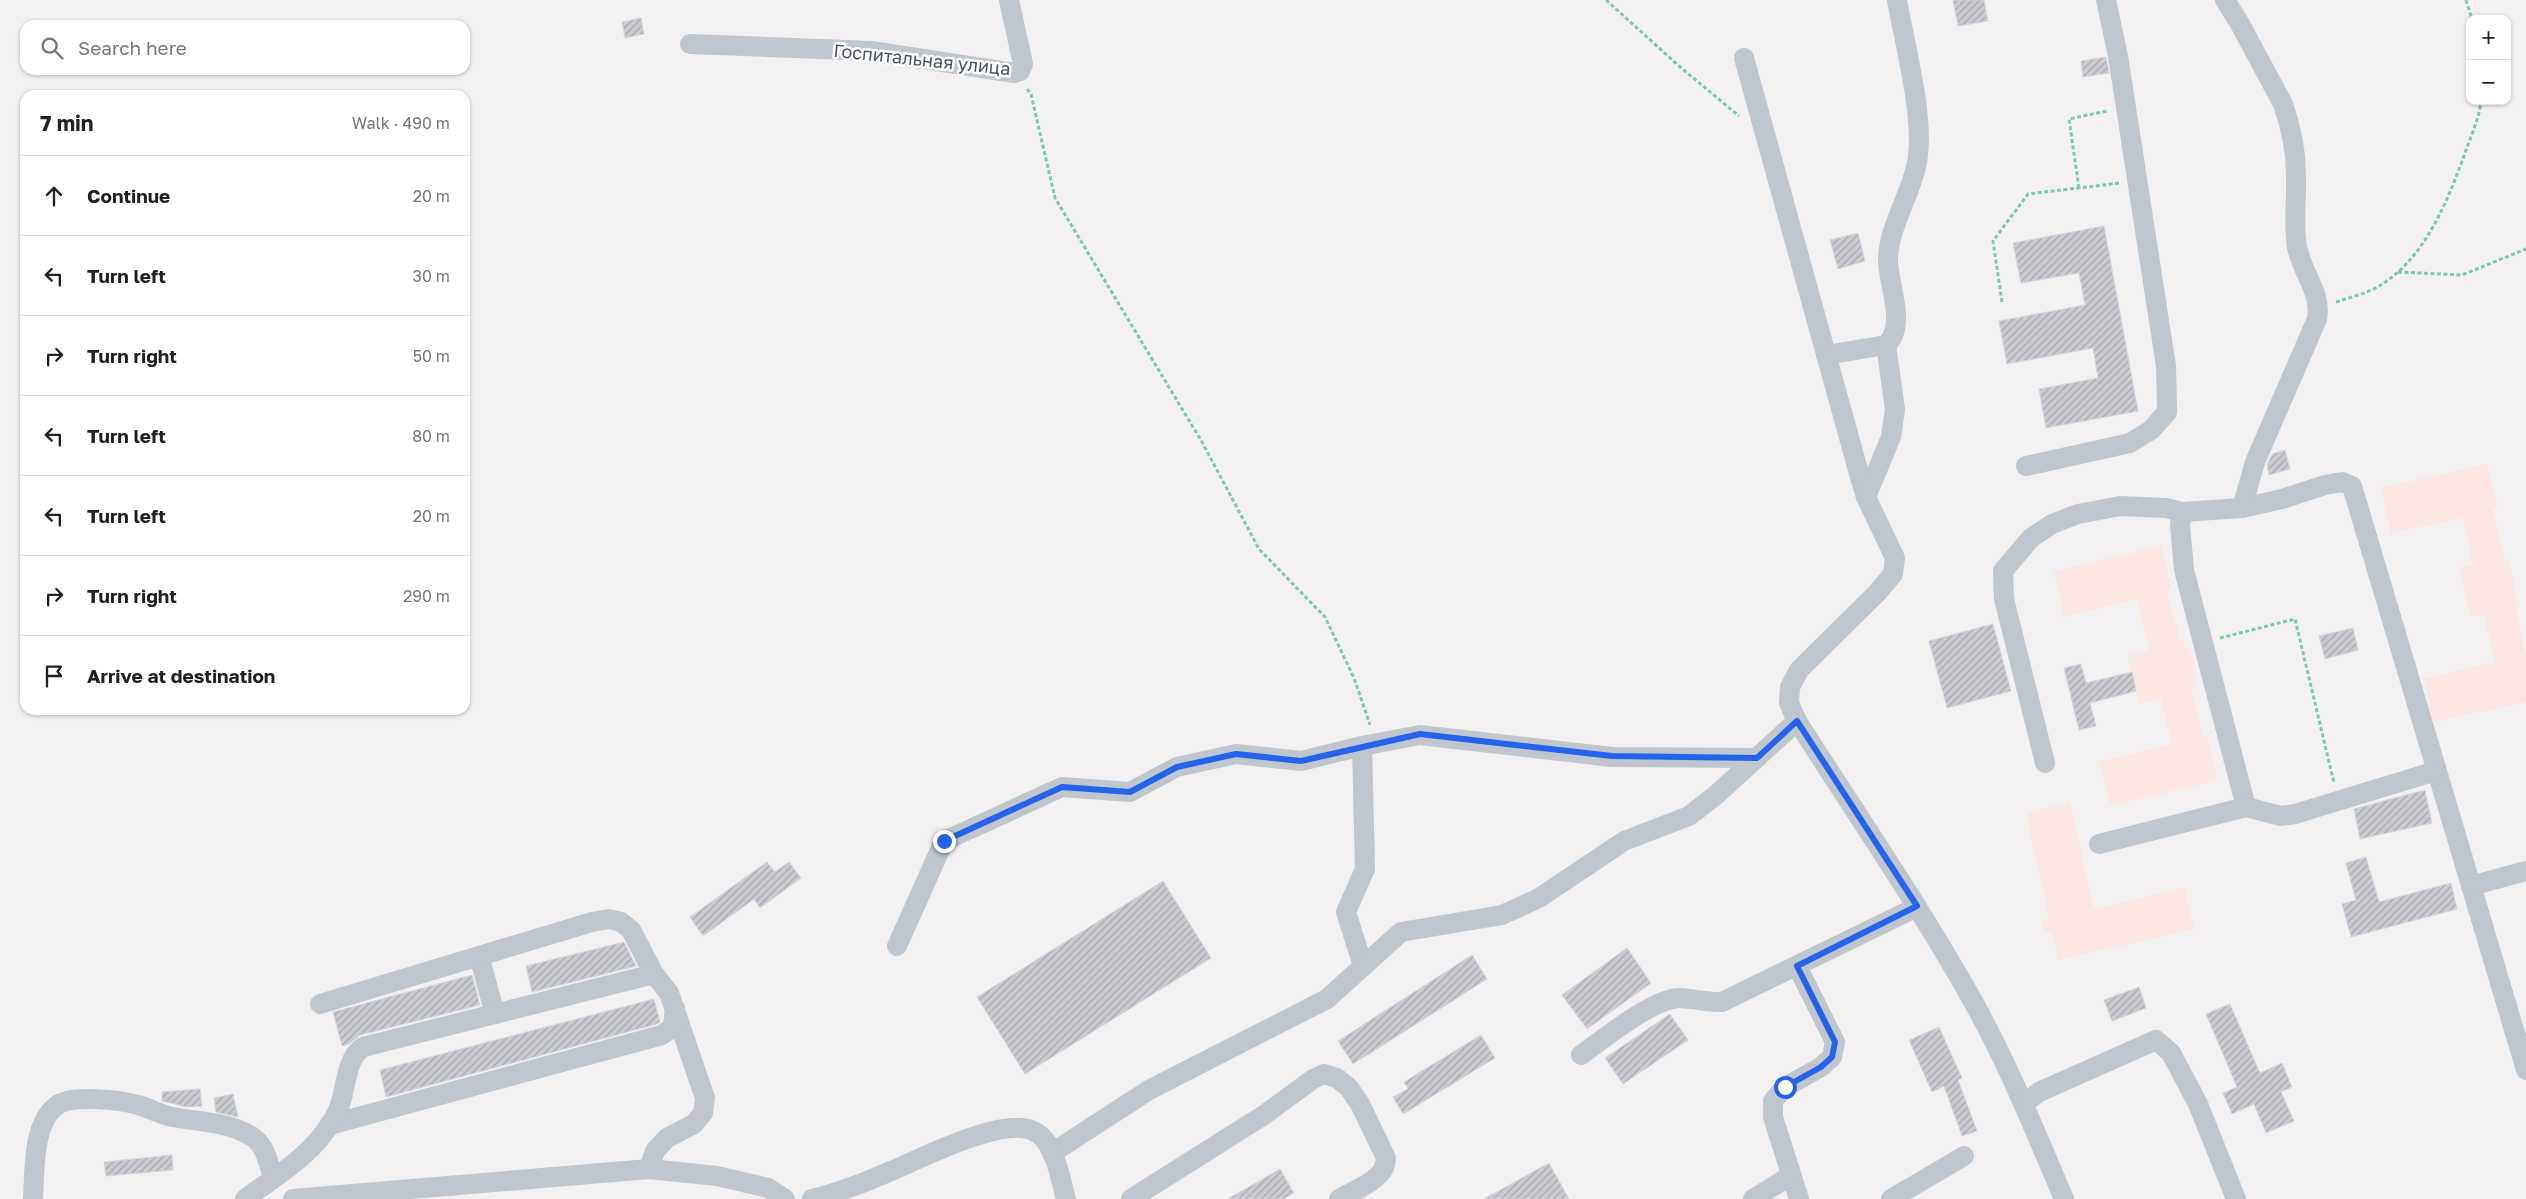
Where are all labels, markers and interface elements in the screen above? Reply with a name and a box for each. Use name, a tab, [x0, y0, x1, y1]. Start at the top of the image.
map controls	[2466, 15, 2511, 105]
button: +	[2466, 15, 2511, 60]
search box	[20, 20, 470, 75]
icon: search	[38, 34, 66, 62]
text: Search here	[78, 36, 187, 59]
street label: Госпитальная улица	[833, 39, 1012, 79]
button: −	[2466, 60, 2511, 105]
text: 7 min	[40, 110, 94, 136]
text: Walk · 490 m	[352, 113, 450, 133]
icon: ahead	[40, 182, 68, 210]
text: Continue	[87, 184, 170, 207]
text: 20 m	[413, 186, 450, 206]
icon: left	[40, 262, 68, 290]
text: Turn left	[87, 264, 166, 287]
text: 30 m	[413, 266, 450, 286]
icon: right	[40, 342, 68, 370]
text: Turn right	[87, 344, 177, 367]
text: 50 m	[413, 346, 450, 366]
icon: left	[40, 422, 68, 450]
text: Turn left	[87, 424, 166, 447]
text: 80 m	[412, 426, 450, 446]
icon: left	[40, 502, 68, 530]
text: Turn left	[87, 504, 166, 527]
text: 20 m	[413, 506, 450, 526]
icon: right	[40, 582, 68, 610]
text: Turn right	[87, 584, 177, 607]
text: 290 m	[403, 586, 450, 606]
icon: arrive	[40, 662, 68, 690]
text: Arrive at destination	[87, 664, 275, 687]
route end	[933, 830, 956, 853]
route start	[1774, 1076, 1797, 1099]

